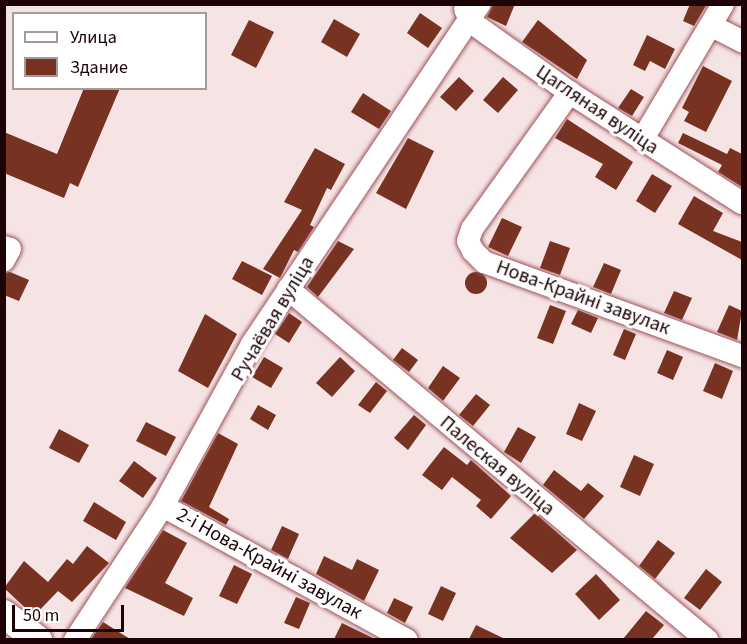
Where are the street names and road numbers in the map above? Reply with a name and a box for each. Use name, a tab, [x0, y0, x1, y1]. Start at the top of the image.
street label: Цагляная вуліца	[531, 60, 663, 160]
street label: Ручаёвая вуліца	[226, 252, 320, 386]
street label: Нова-Крайні завулак	[493, 255, 673, 341]
street label: Палеская вуліца	[435, 411, 559, 521]
street label: 2-і Нова-Крайні завулак	[172, 503, 366, 625]

